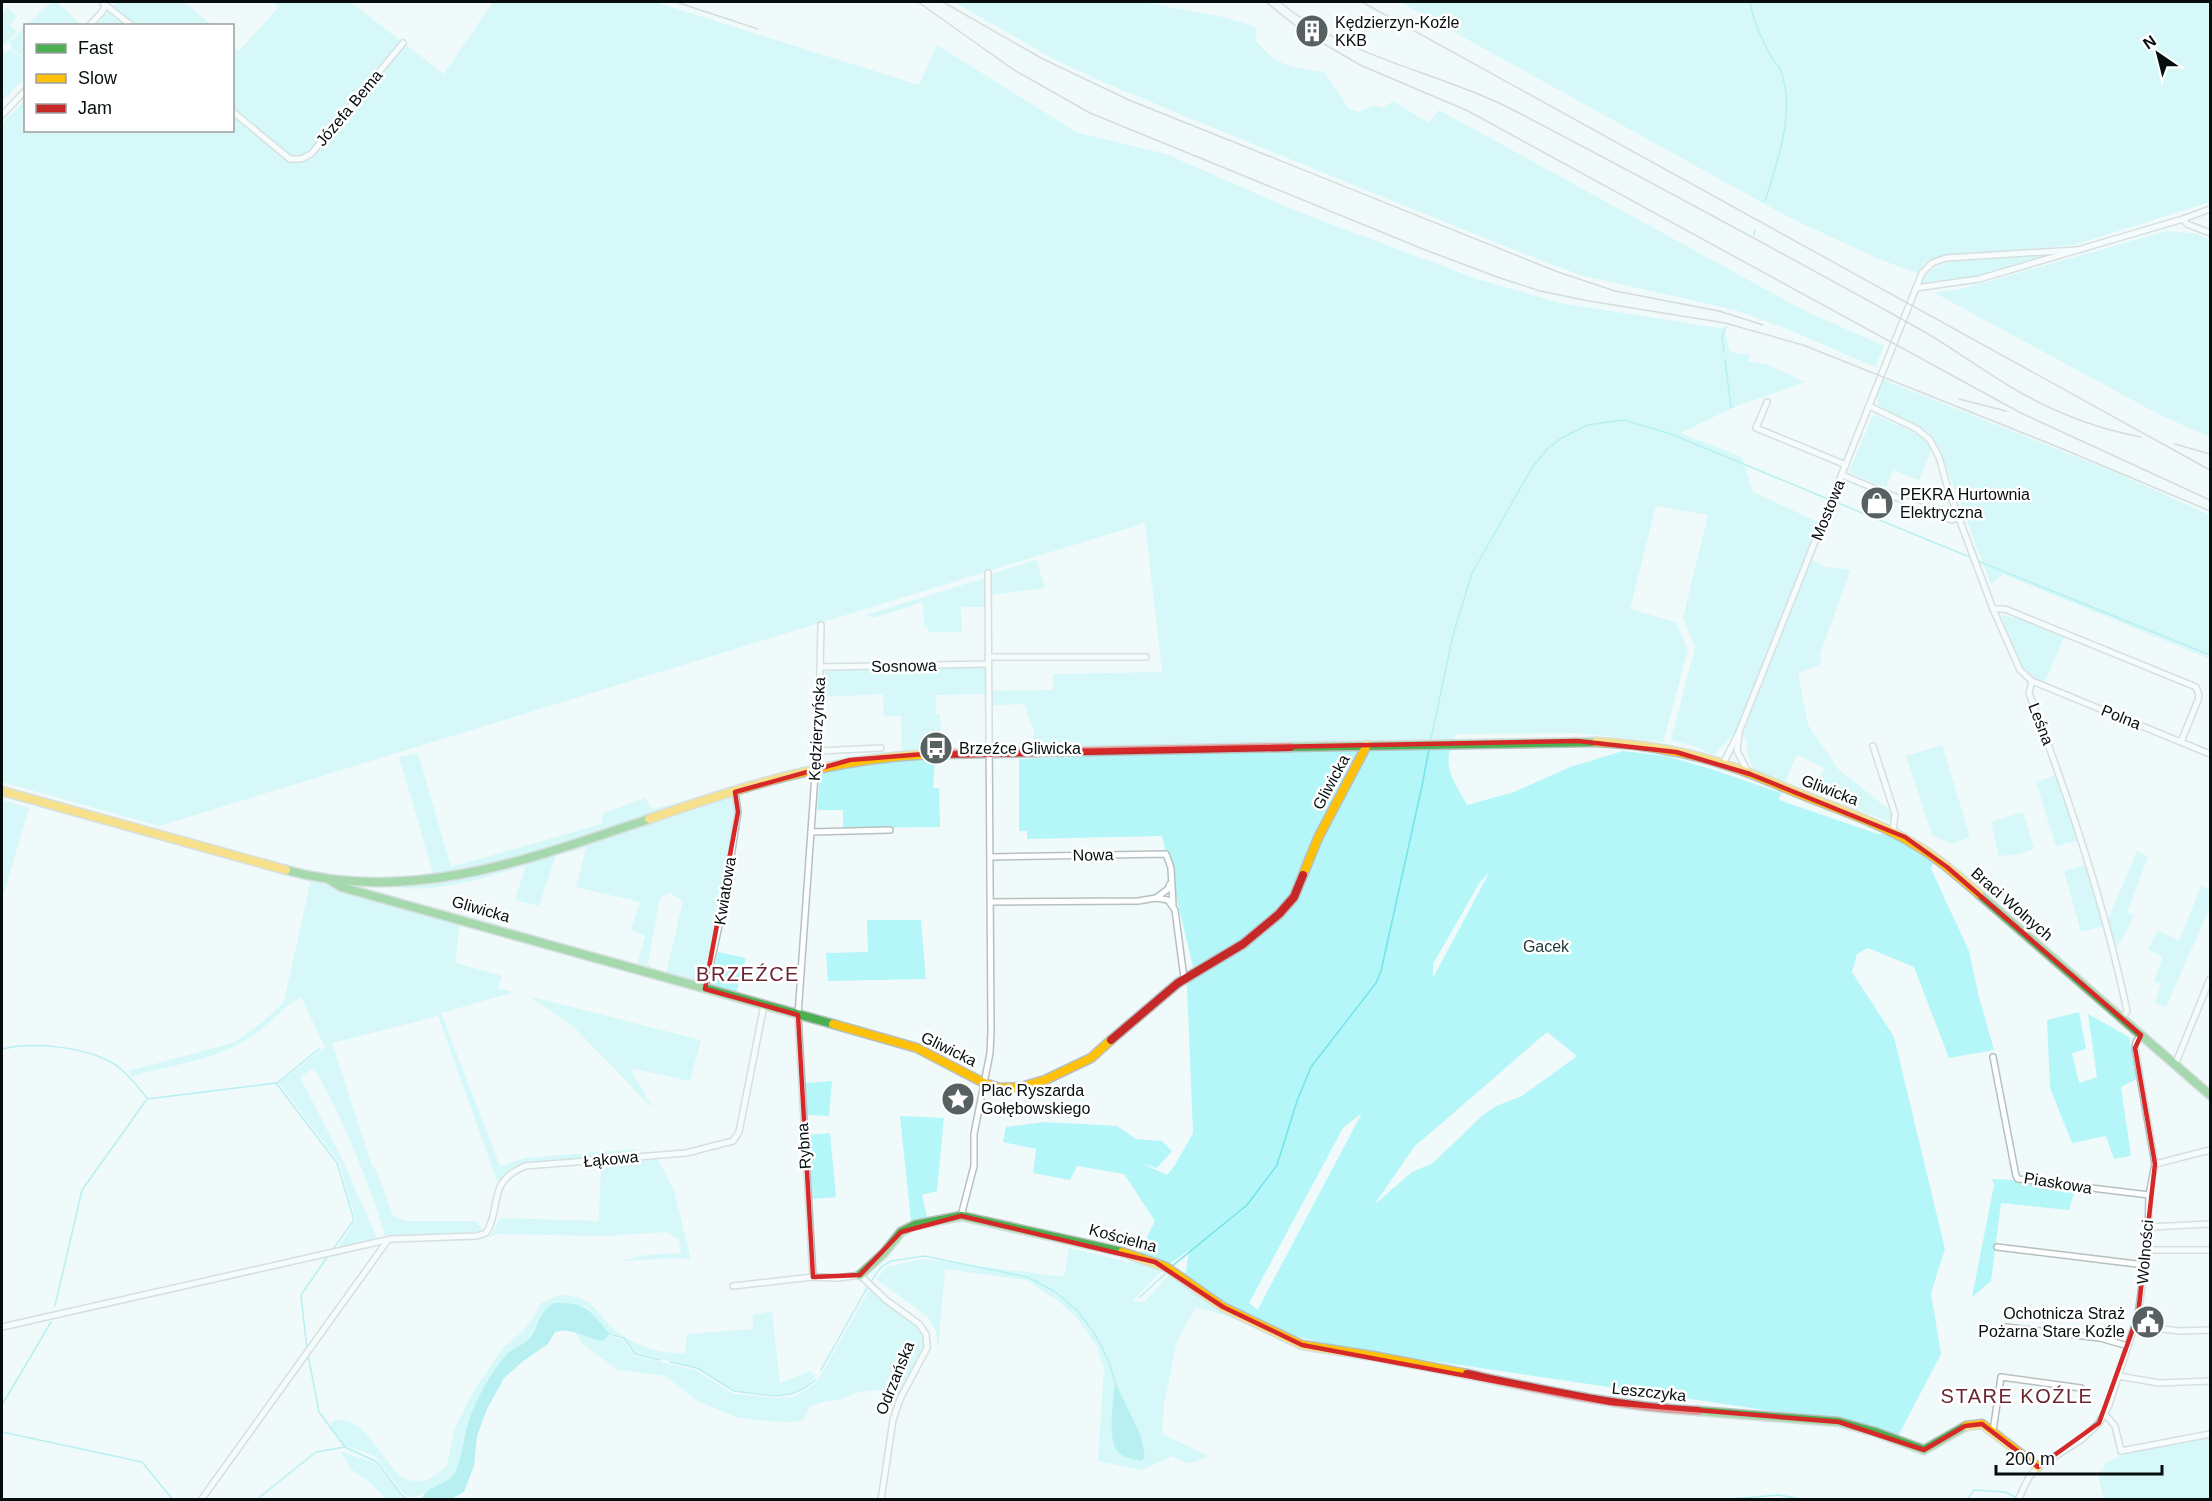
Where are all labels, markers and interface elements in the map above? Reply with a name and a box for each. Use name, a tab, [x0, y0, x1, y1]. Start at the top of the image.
building icon: Kędzierzyn-Koźle KKB	[1294, 13, 1330, 49]
place label: Kędzierzyn-Koźle KKB	[1335, 14, 1460, 49]
legend	[24, 24, 234, 132]
north arrow	[2128, 24, 2188, 84]
text: N	[2140, 32, 2159, 52]
text: Fast	[78, 38, 113, 58]
street label: Józefa Bema	[312, 67, 386, 149]
text: Slow	[78, 68, 118, 88]
text: Jam	[78, 98, 112, 118]
street label: Mostowa	[1808, 477, 1848, 543]
shop icon: PEKRA Hurtownia Elektryczna	[1859, 485, 1895, 521]
place label: PEKRA Hurtownia Elektryczna	[1900, 486, 2030, 521]
street label: Sosnowa	[871, 657, 937, 675]
street label: Kędzierzyńska	[806, 677, 828, 781]
street label: Leśna	[2025, 701, 2057, 747]
street label: Polna	[2099, 701, 2143, 733]
bus stop icon: Brzeźce Gliwicka	[918, 730, 954, 766]
place label: Brzeźce Gliwicka	[959, 740, 1081, 757]
street label: Gliwicka	[1310, 752, 1353, 812]
street label: Gliwicka	[1799, 771, 1861, 809]
street label: Nowa	[1072, 846, 1114, 864]
street label: Kwiatowa	[711, 856, 739, 926]
street label: Braci Wolnych	[1968, 864, 2056, 944]
street label: Gliwicka	[450, 893, 512, 925]
park label: Gacek	[1523, 938, 1570, 955]
district label: BRZEŹCE	[696, 963, 800, 985]
street label: Gliwicka	[919, 1028, 980, 1070]
place icon: Plac Ryszarda Gołębowskiego	[940, 1081, 976, 1117]
place label: Plac Ryszarda Gołębowskiego	[981, 1082, 1091, 1117]
street label: Rybna	[794, 1122, 814, 1170]
street label: Łąkowa	[583, 1148, 639, 1170]
street label: Piaskowa	[2023, 1169, 2093, 1197]
street label: Wolności	[2134, 1219, 2156, 1285]
street label: Kościelna	[1087, 1221, 1159, 1255]
public building icon: Ochotnicza Straż Pożarna Stare Koźle	[2130, 1304, 2166, 1340]
place label: Ochotnicza Straż Pożarna Stare Koźle	[1978, 1305, 2125, 1340]
street label: Odrzańska	[873, 1339, 917, 1417]
street label: Leszczyka	[1611, 1380, 1687, 1404]
district label: STARE KOŹLE	[1941, 1385, 2093, 1407]
scale bar	[1996, 1438, 2162, 1476]
text: 200 m	[2005, 1449, 2055, 1469]

